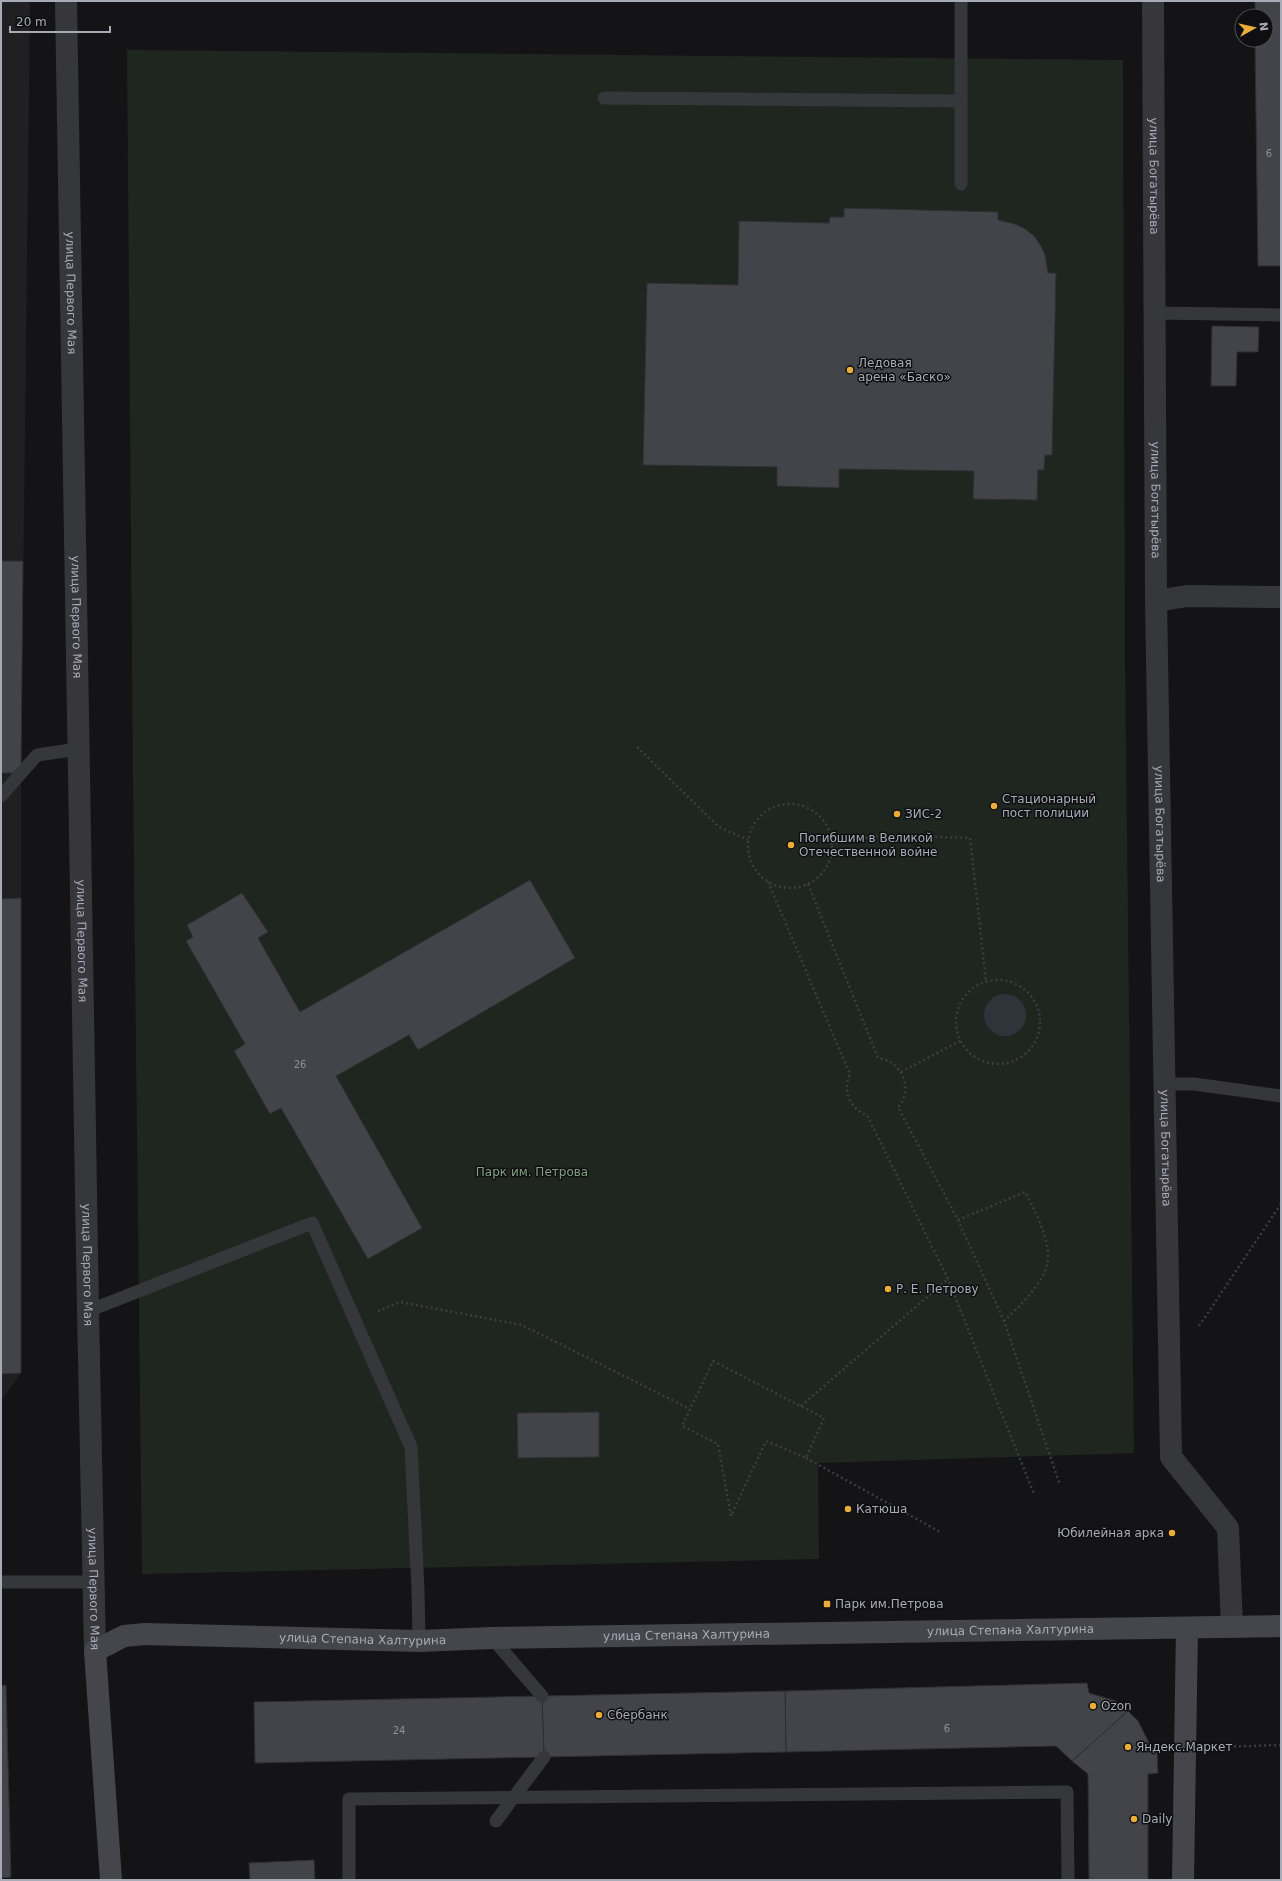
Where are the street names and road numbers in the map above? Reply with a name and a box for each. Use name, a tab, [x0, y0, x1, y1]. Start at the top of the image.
street label: улица Богатырёва	[1147, 117, 1161, 235]
street label: улица Первого Мая	[63, 231, 79, 354]
street label: улица Богатырёва	[1148, 441, 1163, 559]
street label: улица Первого Мая	[68, 555, 84, 678]
street label: улица Богатырёва	[1152, 765, 1168, 883]
street label: улица Первого Мая	[74, 879, 90, 1002]
street label: улица Богатырёва	[1158, 1089, 1174, 1207]
street label: улица Первого Мая	[79, 1203, 95, 1326]
street label: улица Первого Мая	[85, 1527, 102, 1650]
street label: улица Степана Халтурина	[927, 1622, 1094, 1638]
street label: улица Степана Халтурина	[603, 1627, 770, 1643]
street label: улица Степана Халтурина	[279, 1630, 446, 1648]

